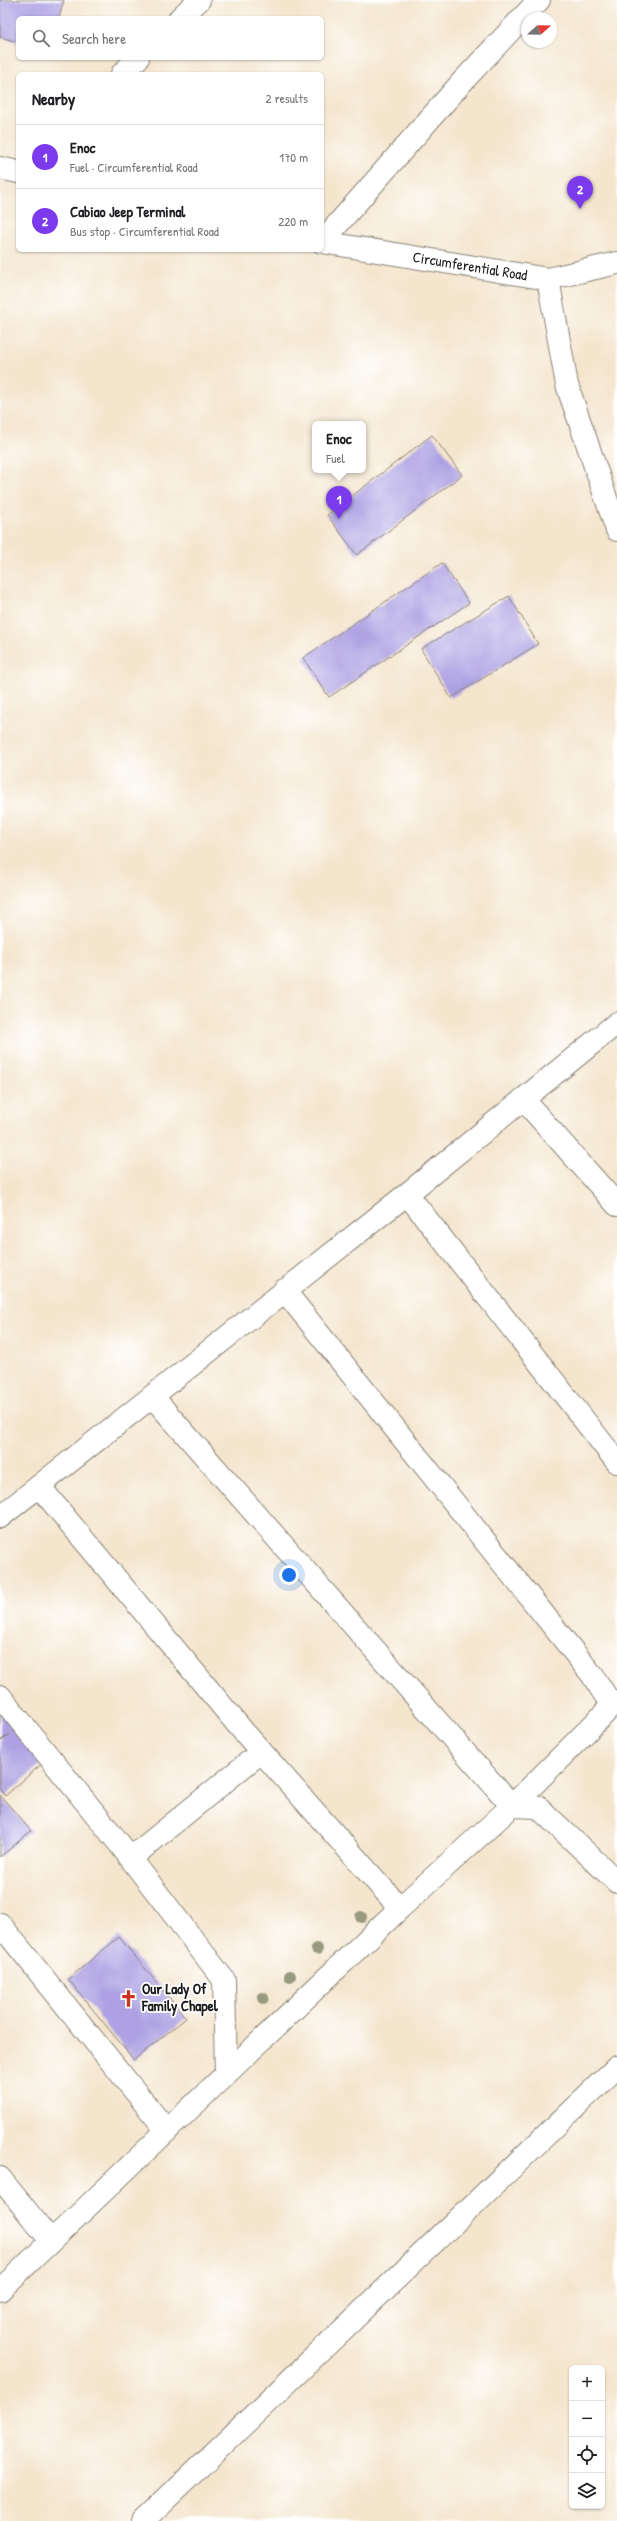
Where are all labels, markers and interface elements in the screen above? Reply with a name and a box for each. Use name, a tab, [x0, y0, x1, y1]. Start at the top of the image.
north arrow	[521, 12, 557, 48]
search box	[16, 16, 324, 60]
icon: search	[30, 27, 52, 49]
text: Search here	[62, 28, 126, 49]
text: Nearby	[32, 87, 75, 110]
text: 2 results	[266, 89, 308, 107]
text: Enoc	[70, 137, 95, 158]
text: 1	[43, 148, 47, 166]
text: 170 m	[279, 148, 308, 166]
text: Fuel · Circumferential Road	[70, 158, 198, 176]
pin: 2	[567, 176, 593, 209]
text: Cabiao Jeep Terminal	[70, 201, 185, 222]
text: 2	[42, 212, 48, 230]
text: 220 m	[278, 212, 308, 230]
text: Bus stop · Circumferential Road	[70, 222, 219, 240]
street label: Circumferential Road	[411, 246, 529, 285]
popup	[312, 421, 366, 473]
text: Enoc	[326, 428, 352, 449]
text: Fuel	[326, 449, 345, 467]
pin: 1	[326, 486, 352, 519]
your location	[279, 1565, 299, 1585]
place label: Our Lady Of Family Chapel	[141, 1978, 219, 2017]
church icon: Our Lady Of Family Chapel	[119, 1988, 139, 2008]
map controls	[569, 2365, 605, 2509]
button: +	[569, 2365, 605, 2401]
button: −	[569, 2401, 605, 2437]
button: locate	[569, 2437, 605, 2473]
button: layers	[569, 2473, 605, 2509]

